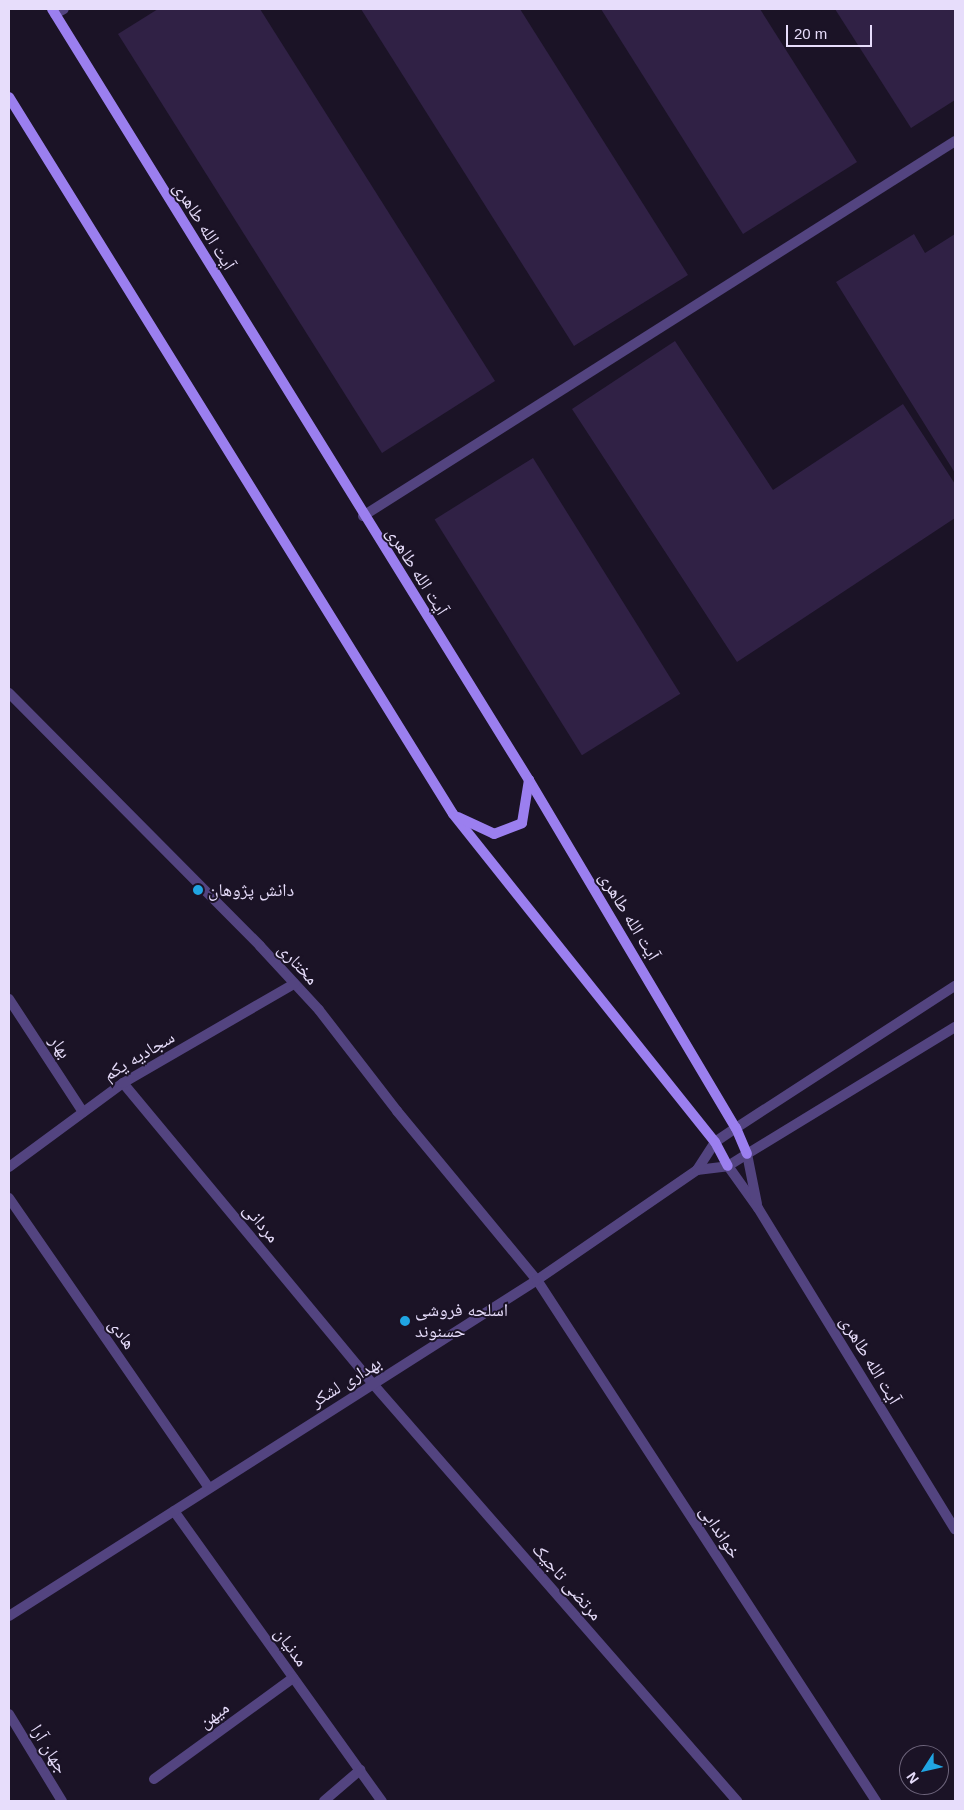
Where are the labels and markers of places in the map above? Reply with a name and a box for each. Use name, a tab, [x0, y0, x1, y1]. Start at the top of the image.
place label: دانش پژوهان	[208, 879, 294, 901]
marker: دانش پژوهان	[192, 884, 204, 896]
place label: اسلحه فروشی حسنوند	[415, 1300, 508, 1342]
marker: اسلحه فروشی حسنوند	[399, 1315, 411, 1327]

